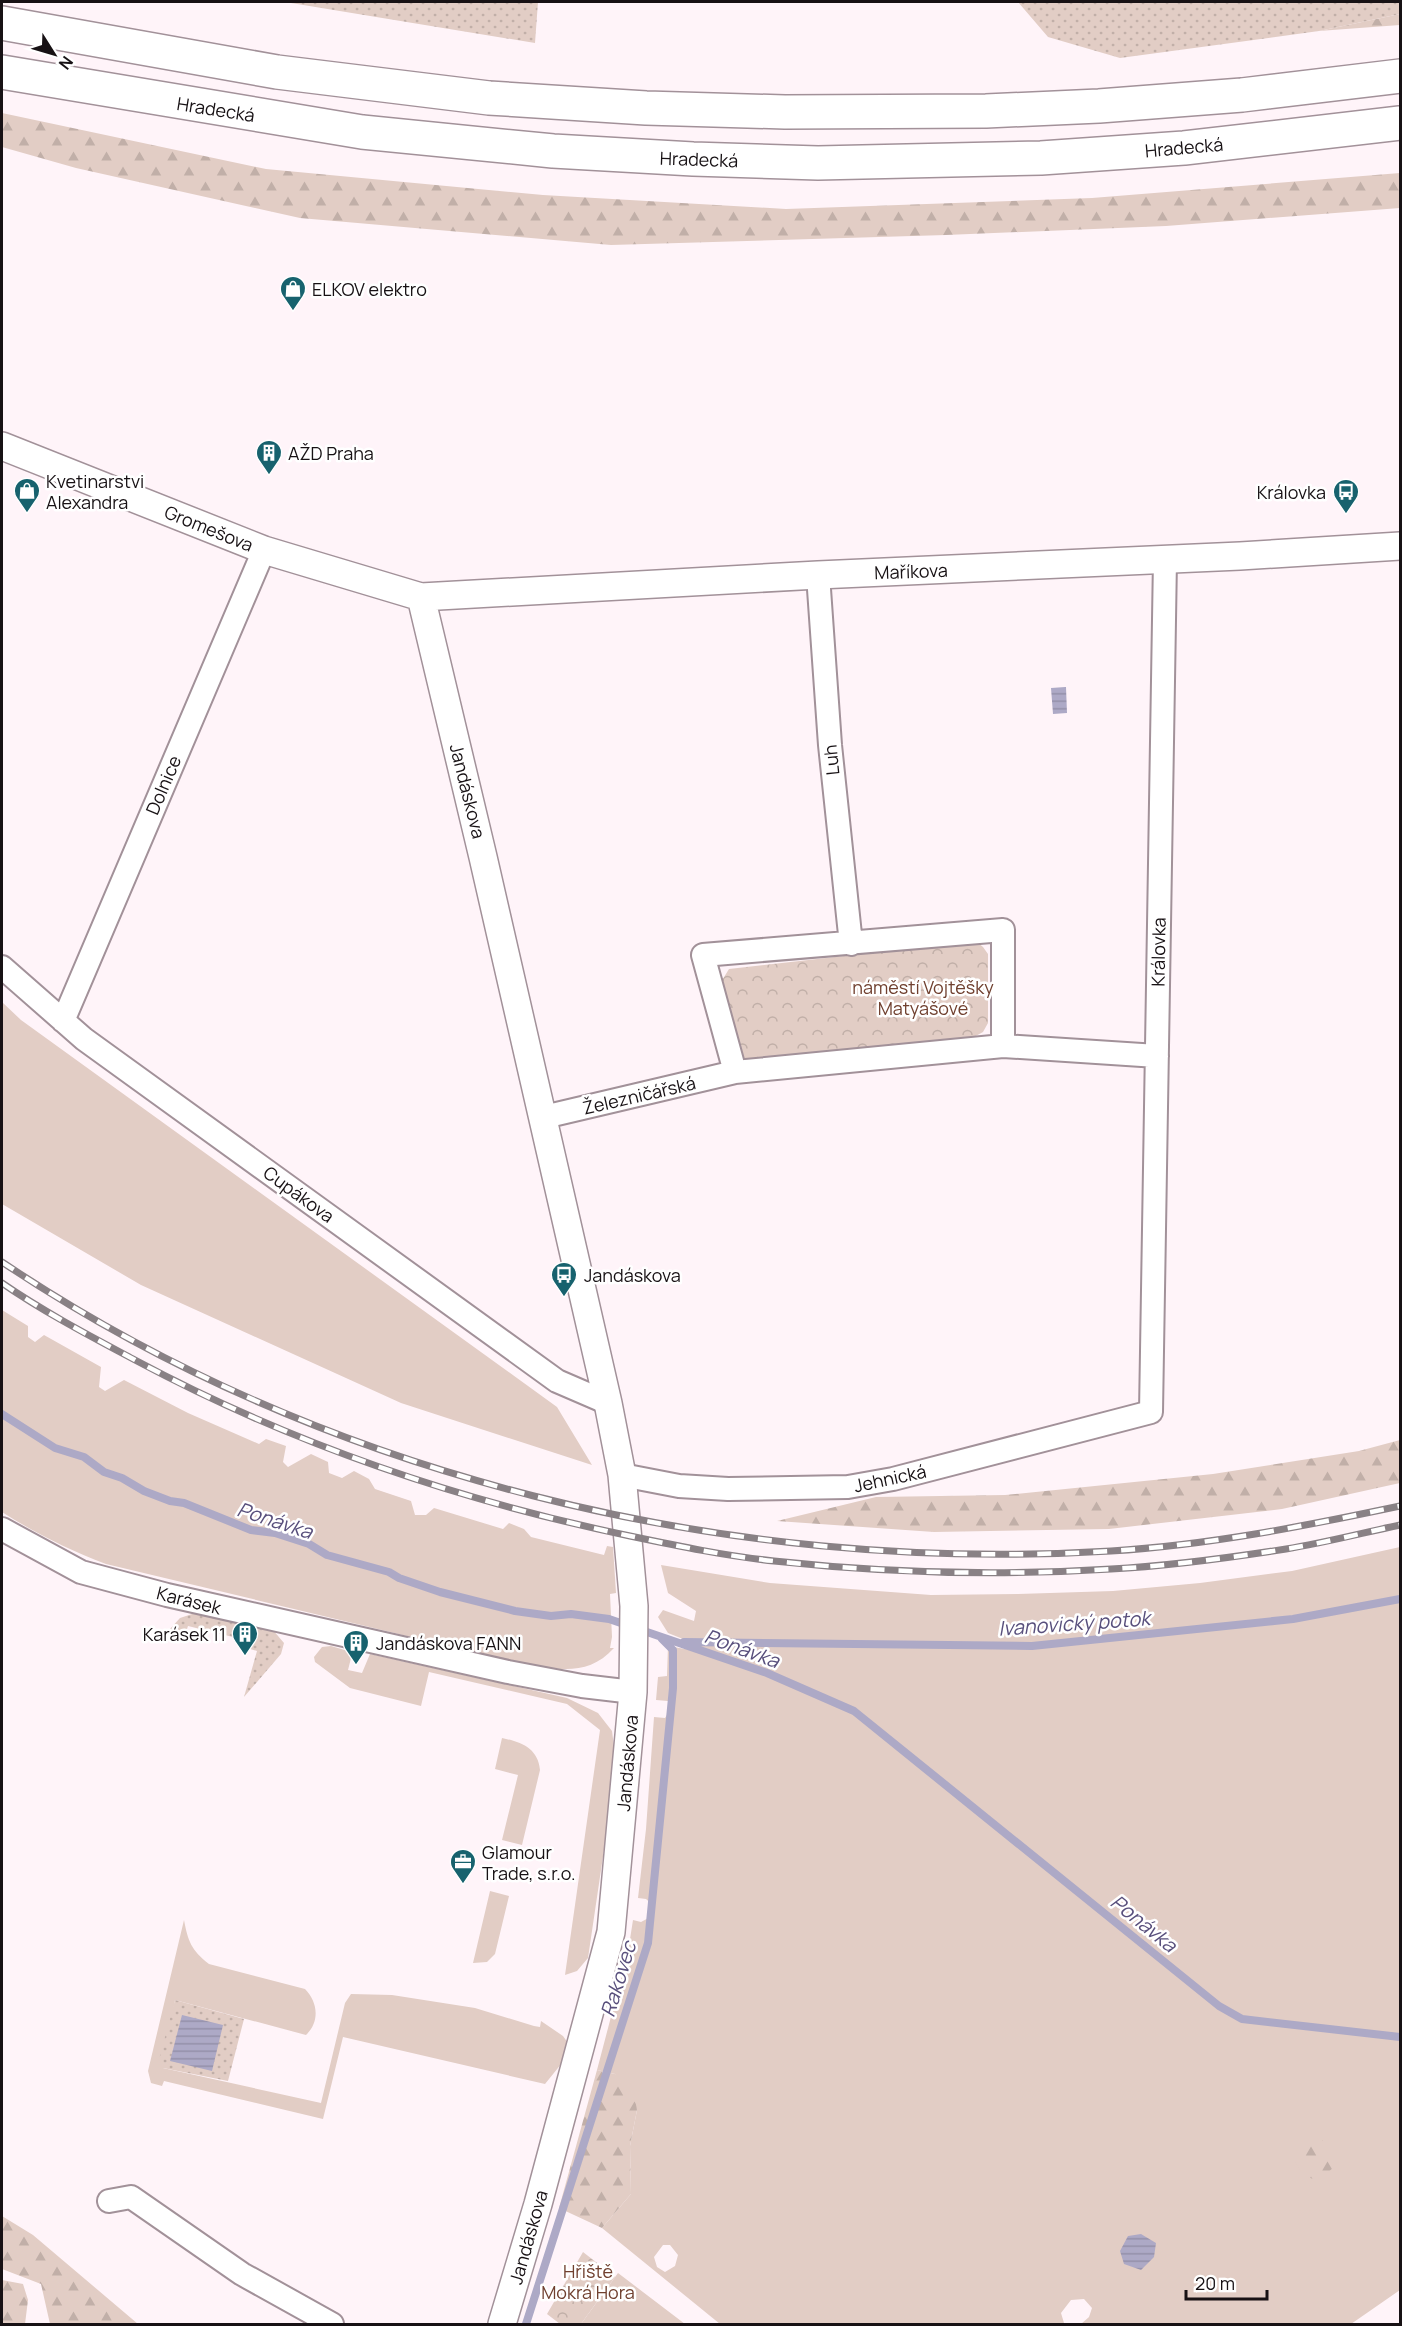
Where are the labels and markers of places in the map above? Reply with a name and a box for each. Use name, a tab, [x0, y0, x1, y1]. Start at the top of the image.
shop icon: ELKOV elektro	[278, 274, 308, 312]
place label: ELKOV elektro	[312, 277, 427, 301]
building icon: AŽD Praha	[254, 438, 284, 476]
place label: AŽD Praha	[288, 441, 374, 465]
place label: Kvetinarstvi Alexandra	[46, 469, 144, 514]
shop icon: Kvetinarstvi Alexandra	[12, 476, 42, 514]
bus stop icon: Královka	[1331, 477, 1361, 515]
place label: Královka	[1257, 480, 1326, 504]
bus stop icon: Jandáskova	[549, 1260, 579, 1298]
place label: Jandáskova	[584, 1263, 681, 1287]
building icon: Karásek 11	[230, 1619, 260, 1657]
place label: Karásek 11	[143, 1622, 226, 1646]
building icon: Jandáskova FANN	[341, 1628, 371, 1666]
place label: Jandáskova FANN	[376, 1631, 521, 1655]
place label: Glamour Trade, s.r.o.	[482, 1840, 576, 1885]
office icon: Glamour Trade, s.r.o.	[448, 1847, 478, 1885]

